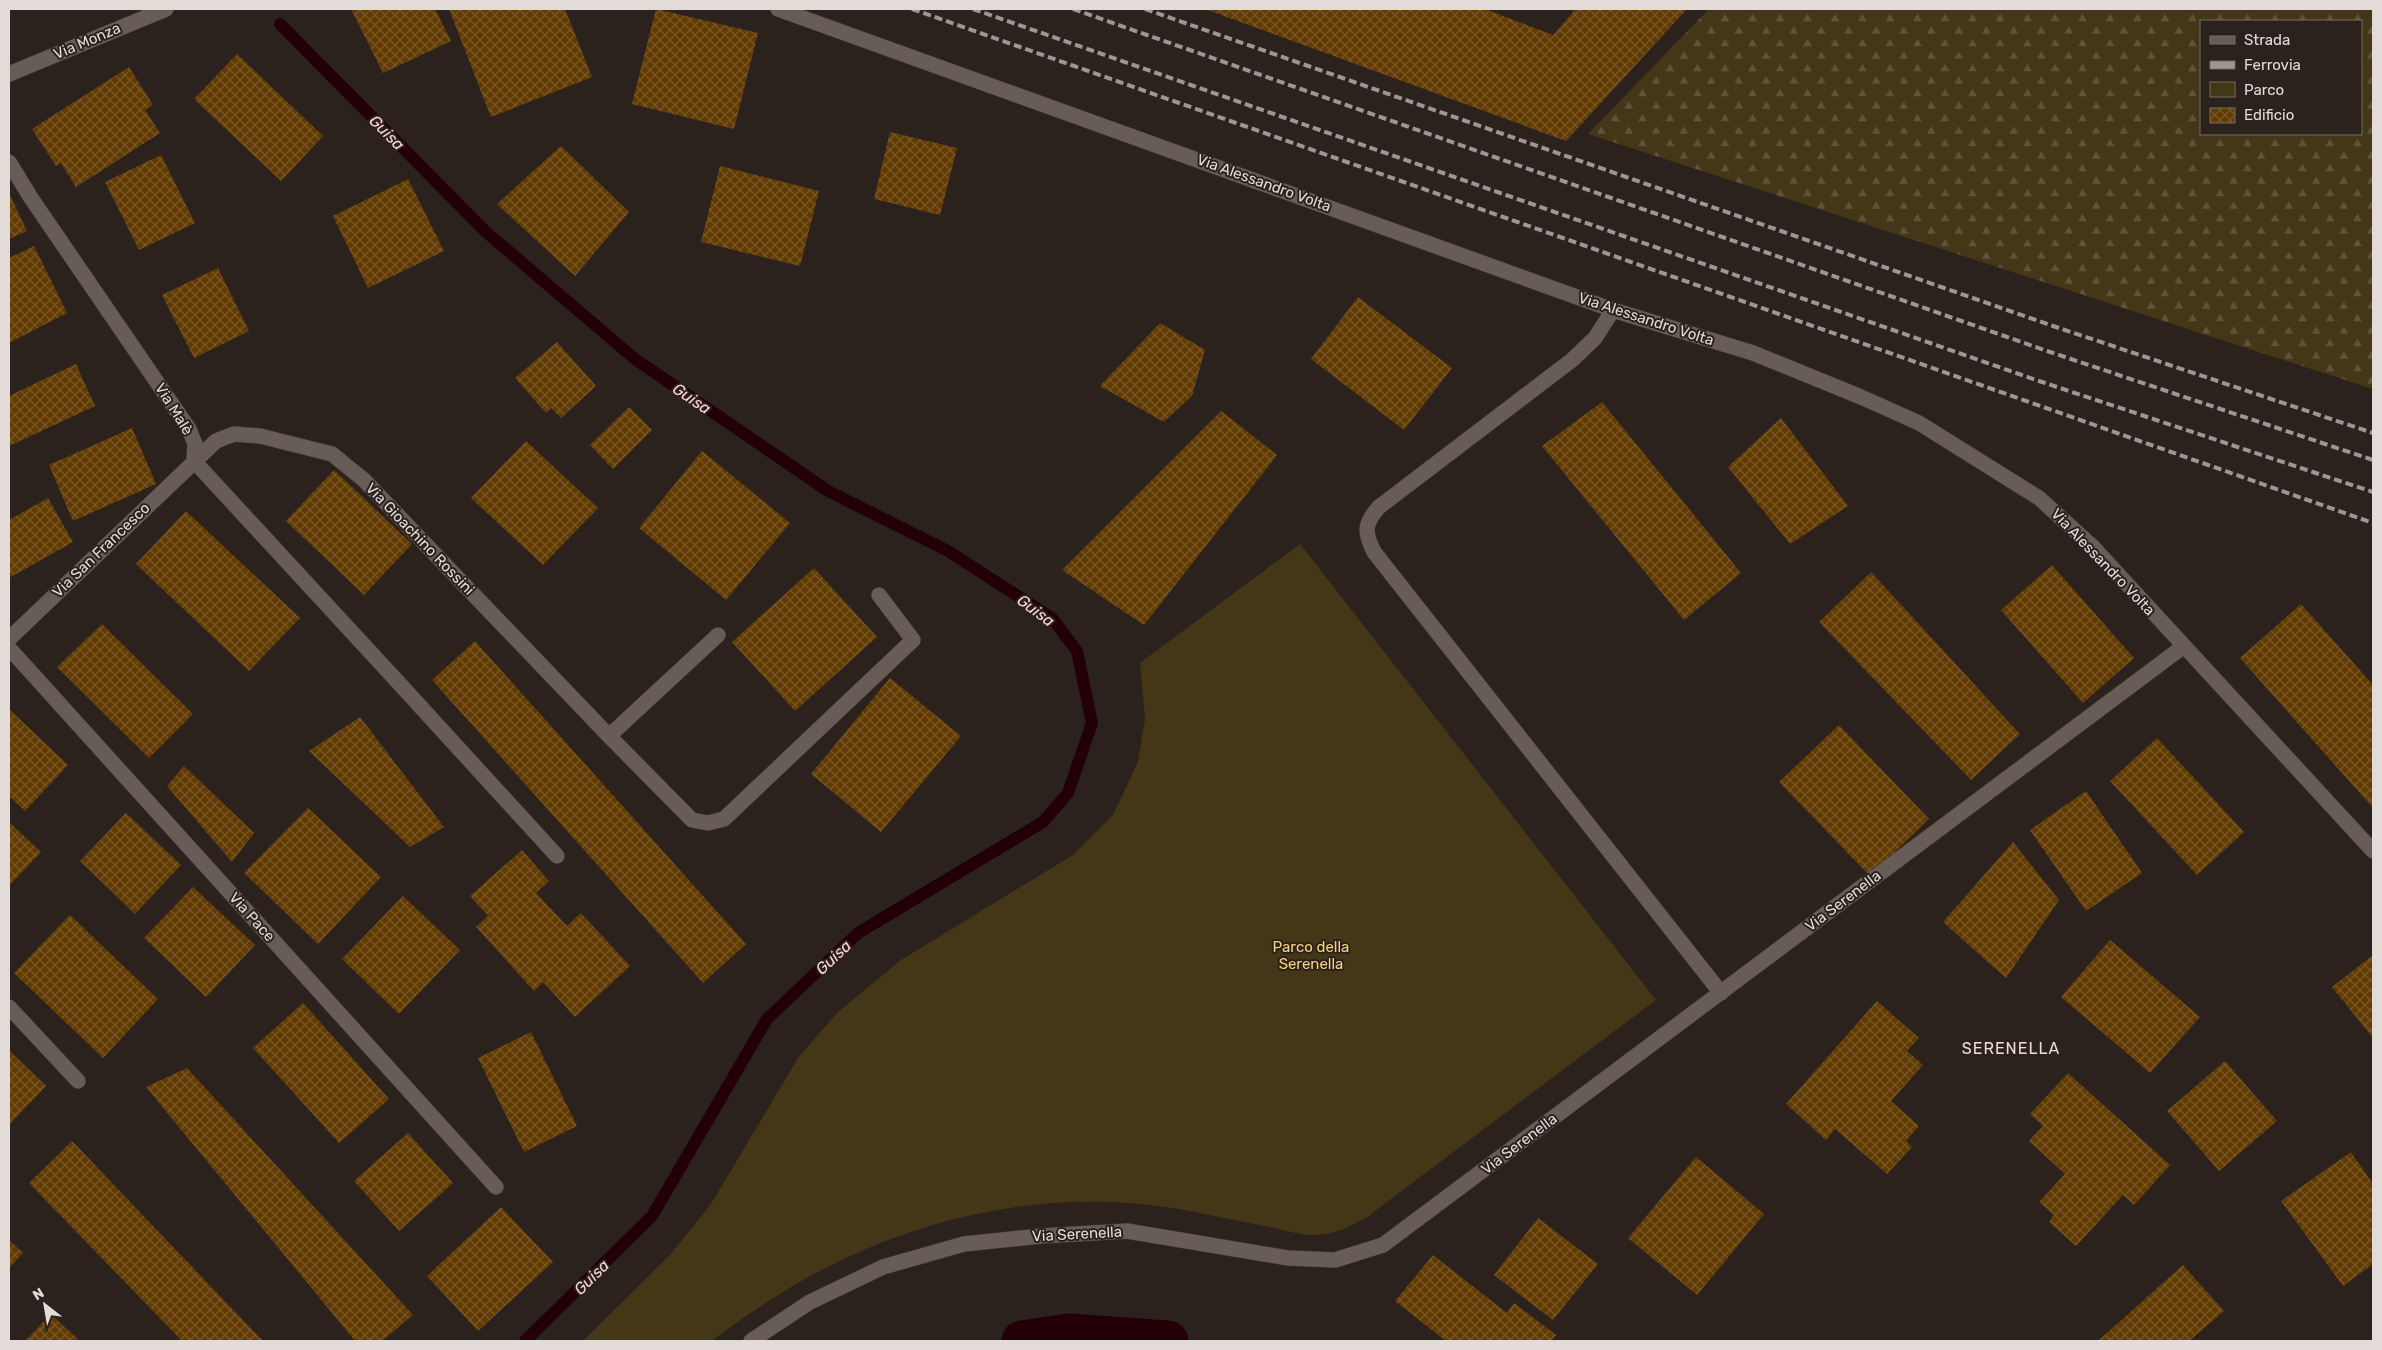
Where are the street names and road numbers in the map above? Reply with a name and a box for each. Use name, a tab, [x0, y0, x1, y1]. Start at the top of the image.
street label: Via Monza	[51, 19, 123, 63]
street label: Via Alessandro Volta	[1194, 150, 1334, 216]
street label: Via Alessandro Volta	[1576, 289, 1716, 349]
street label: Via Malè	[151, 380, 197, 438]
street label: Via Gioachino Rossini	[362, 479, 478, 599]
street label: Via San Francesco	[49, 499, 153, 601]
street label: Via Alessandro Volta	[2047, 505, 2159, 619]
street label: Via Serenella	[1802, 867, 1884, 935]
street label: Via Pace	[225, 889, 279, 945]
street label: Via Serenella	[1478, 1110, 1560, 1178]
street label: Via Serenella	[1032, 1223, 1122, 1245]

